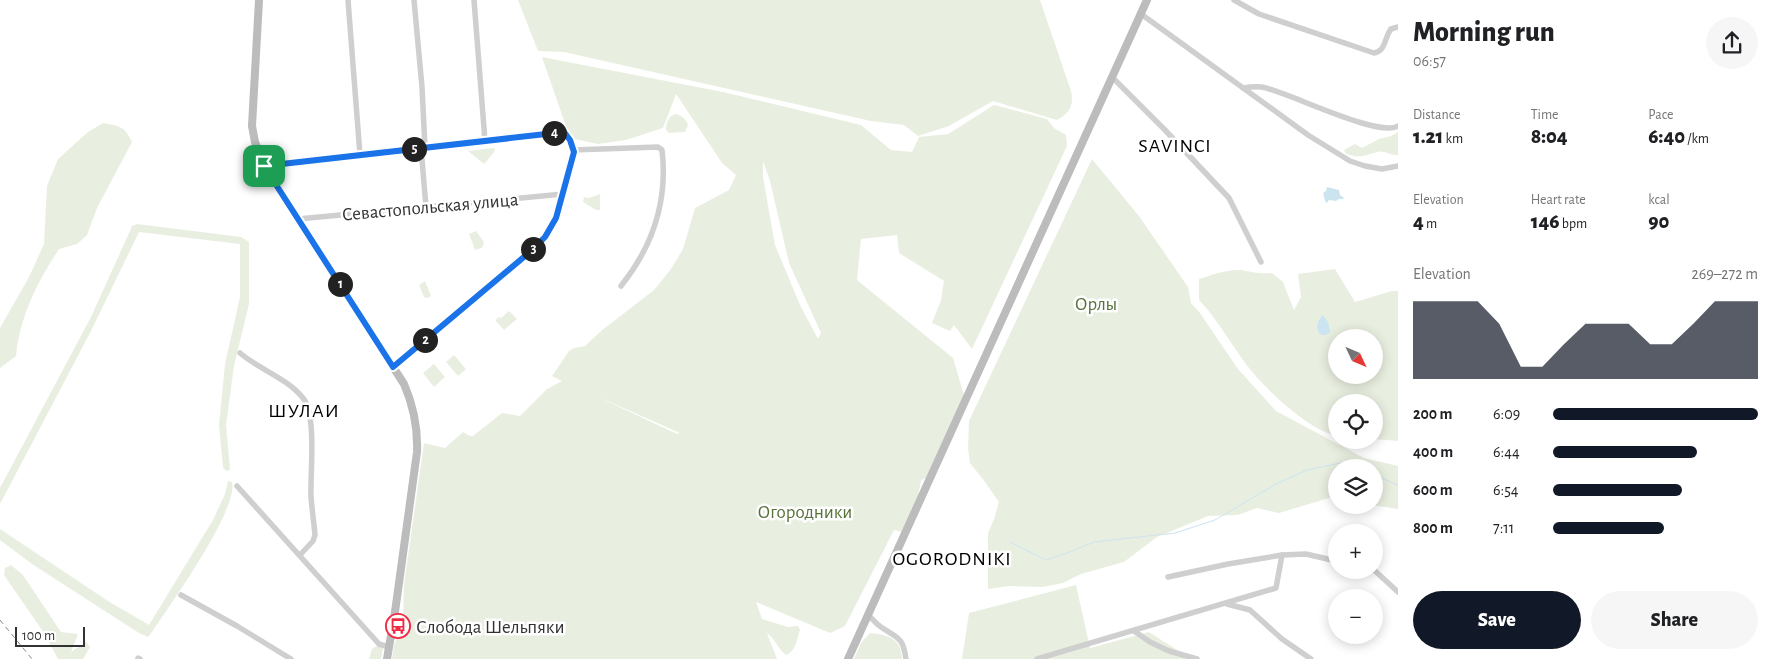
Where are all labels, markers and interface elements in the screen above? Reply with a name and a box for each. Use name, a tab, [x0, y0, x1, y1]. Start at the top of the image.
button: share	[1706, 17, 1758, 69]
text: Morning run	[1413, 19, 1555, 47]
text: 06:57	[1413, 53, 1446, 69]
text: Distance	[1413, 108, 1460, 122]
text: Time	[1531, 108, 1559, 122]
text: Pace	[1648, 108, 1674, 122]
pin: 4	[542, 120, 566, 146]
text: 4	[551, 126, 558, 140]
text: 1.21	[1413, 126, 1443, 147]
text: 8:04	[1531, 126, 1568, 147]
text: 6:40	[1648, 126, 1685, 147]
text: km	[1443, 132, 1463, 146]
text: /km	[1685, 132, 1709, 146]
pin: 5	[402, 136, 426, 162]
district label: SAVINCI	[1138, 136, 1212, 156]
text: 5	[411, 142, 418, 156]
pin	[243, 145, 285, 187]
icon: arrive	[250, 152, 278, 180]
street label: Севастопольская улица	[341, 190, 519, 225]
text: Elevation	[1413, 193, 1464, 207]
text: Heart rate	[1531, 193, 1586, 207]
text: kcal	[1648, 193, 1670, 207]
text: 4	[1413, 211, 1424, 232]
text: 146	[1531, 211, 1559, 232]
text: 90	[1648, 211, 1669, 232]
text: m	[1424, 217, 1437, 231]
text: bpm	[1559, 217, 1587, 231]
pin: 3	[520, 236, 546, 262]
text: 3	[530, 242, 537, 256]
text: Elevation	[1413, 266, 1471, 282]
text: 269–272 m	[1691, 266, 1758, 282]
pin: 1	[328, 272, 352, 296]
text: 1	[338, 277, 343, 291]
park label: Орлы	[1075, 295, 1117, 314]
pin: 2	[412, 328, 438, 352]
north arrow	[1328, 329, 1382, 384]
map controls	[1328, 329, 1383, 644]
text: 2	[422, 333, 429, 347]
button: locate	[1328, 394, 1383, 449]
district label: ШУЛАИ	[268, 401, 340, 421]
text: 200 m	[1413, 406, 1453, 422]
text: 6:09	[1493, 406, 1520, 422]
text: 400 m	[1413, 444, 1453, 460]
text: 6:44	[1493, 444, 1520, 460]
button: layers	[1328, 459, 1383, 514]
text: 600 m	[1413, 482, 1453, 498]
text: 6:54	[1493, 482, 1519, 498]
park label: Огородники	[758, 503, 852, 522]
text: 800 m	[1413, 520, 1453, 536]
text: 7:11	[1493, 520, 1514, 536]
button: +	[1328, 524, 1383, 579]
district label: OGORODNIKI	[892, 549, 1012, 569]
button: −	[1328, 589, 1383, 644]
button: Save	[1413, 591, 1581, 649]
button: Share	[1591, 591, 1758, 649]
bus stop icon: Слобода Шельпяки	[385, 613, 411, 639]
place label: Слобода Шельпяки	[416, 618, 564, 637]
scale bar	[15, 624, 85, 647]
text: 100 m	[22, 629, 55, 643]

